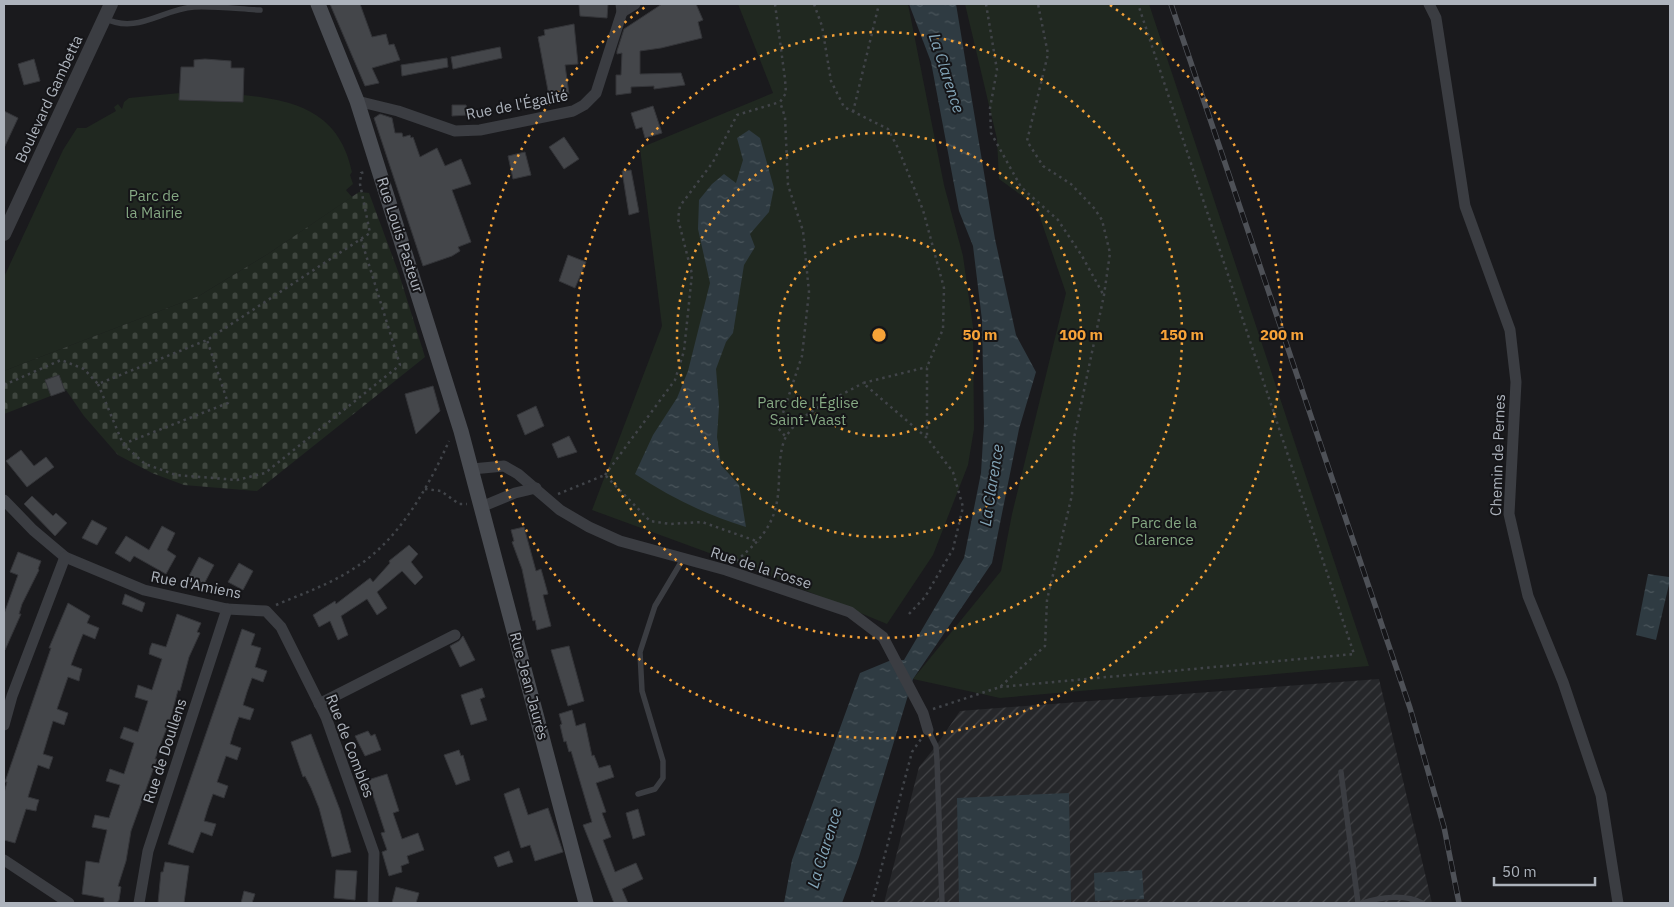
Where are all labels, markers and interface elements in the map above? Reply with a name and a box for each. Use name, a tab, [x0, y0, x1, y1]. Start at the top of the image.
water label: La Clarence	[925, 31, 969, 115]
street label: Boulevard Gambetta	[11, 32, 86, 166]
street label: Rue de l'Égalité	[464, 85, 570, 124]
street label: Rue Louis Pasteur	[373, 175, 428, 295]
park label: Parc de la Mairie	[125, 186, 183, 222]
text: 50 m	[963, 325, 997, 344]
text: 100 m	[1059, 325, 1103, 344]
text: 150 m	[1160, 325, 1204, 344]
text: 200 m	[1260, 325, 1304, 344]
centre of rings	[870, 326, 888, 344]
park label: Parc de l'Église Saint-Vaast	[757, 393, 859, 429]
street label: Chemin de Pernes	[1486, 394, 1509, 516]
water label: La Clarence	[975, 443, 1007, 527]
park label: Parc de la Clarence	[1131, 513, 1197, 549]
street label: Rue de la Fosse	[708, 542, 814, 593]
street label: Rue d'Amiens	[149, 566, 243, 603]
street label: Rue Jean Jaurès	[506, 630, 553, 742]
street label: Rue de Combles	[322, 691, 379, 800]
street label: Rue de Doullens	[139, 696, 190, 806]
water label: La Clarence	[802, 806, 846, 890]
scale bar	[1494, 854, 1595, 886]
text: 50 m	[1502, 862, 1537, 881]

